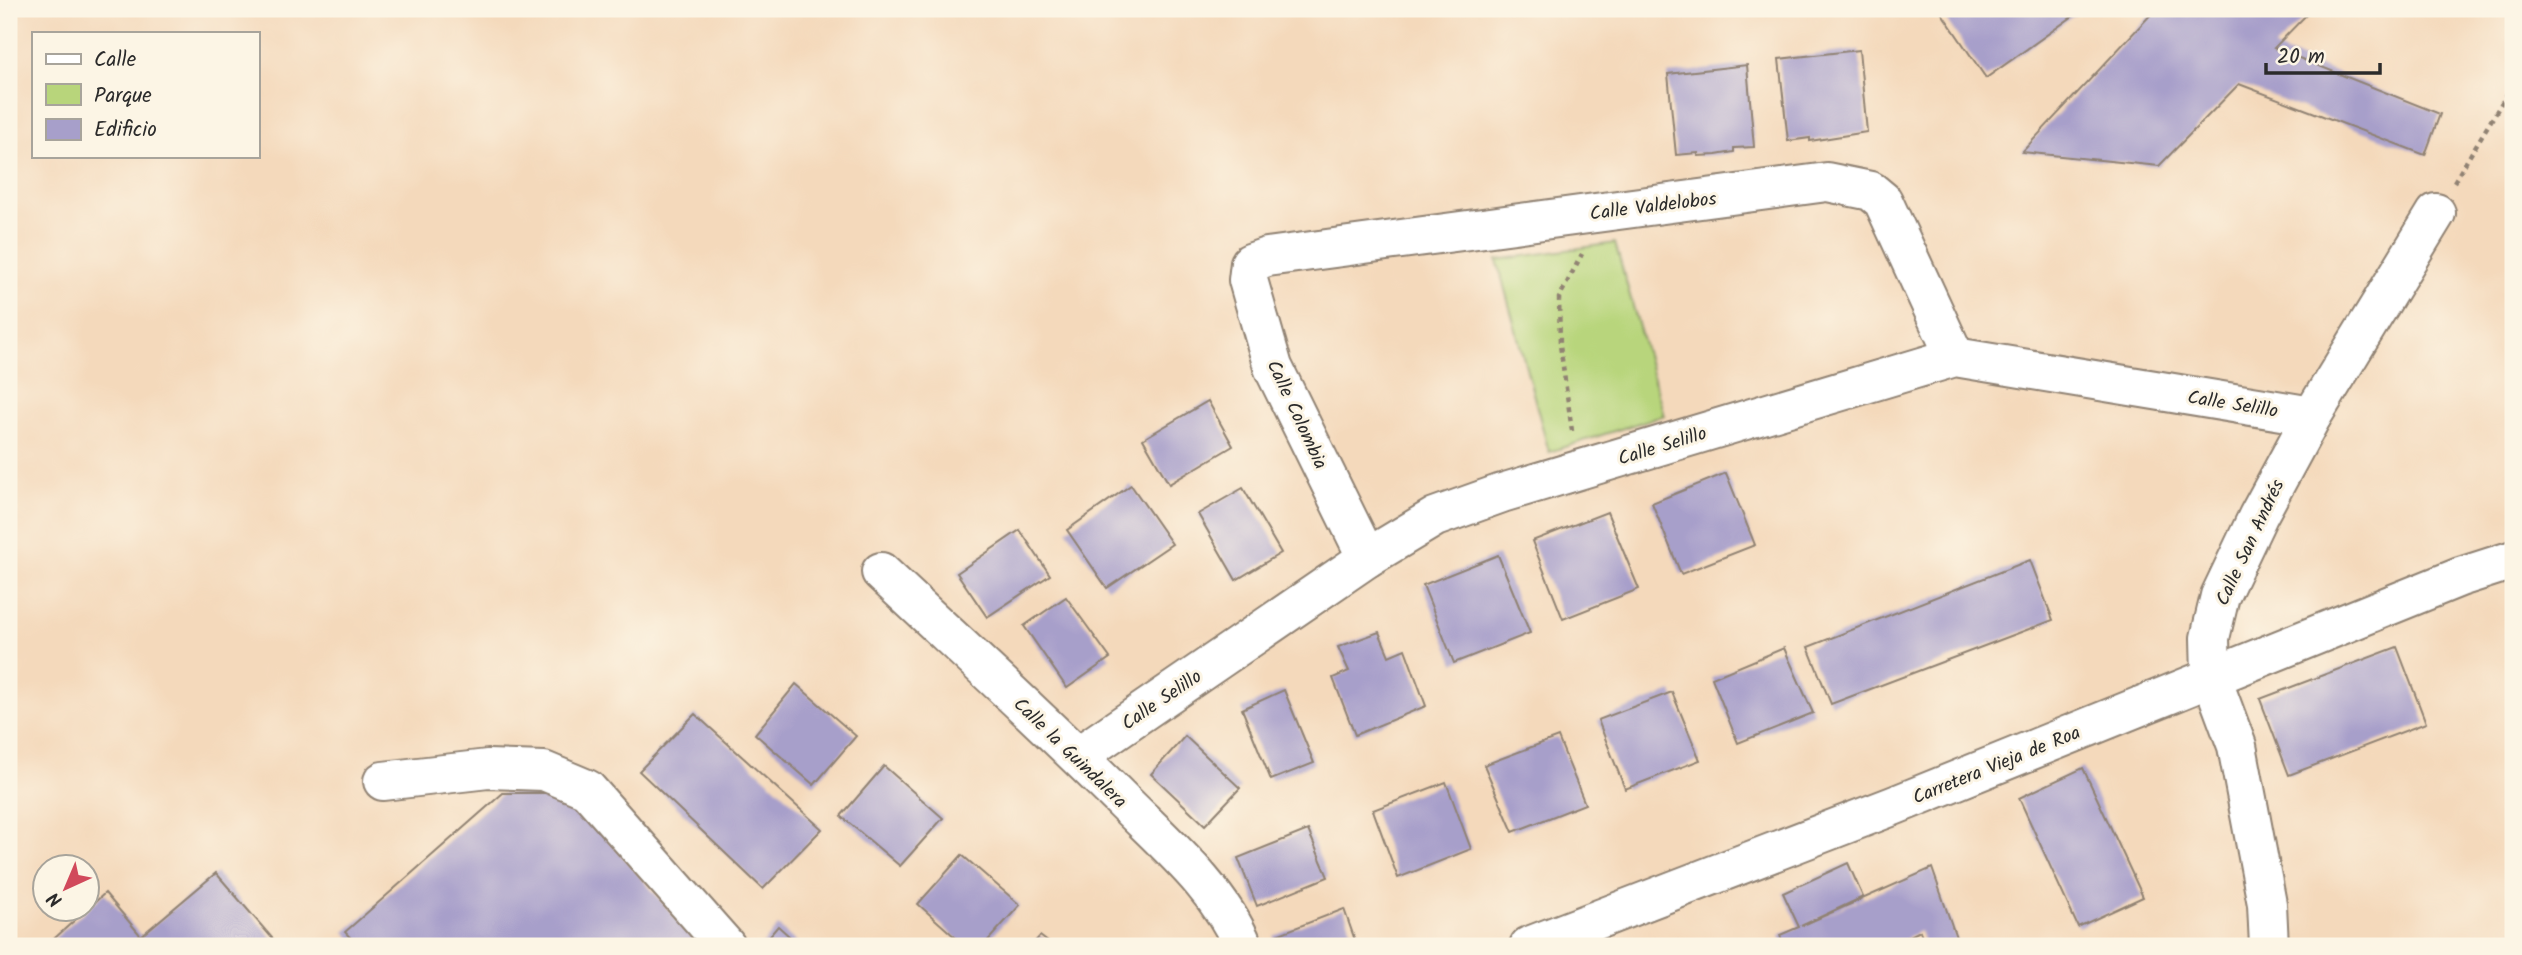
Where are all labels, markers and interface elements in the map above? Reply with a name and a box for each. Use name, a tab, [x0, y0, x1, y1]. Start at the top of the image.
legend	[32, 32, 259, 158]
scale bar	[2266, 32, 2380, 76]
text: 20 m	[2277, 41, 2325, 74]
text: Calle	[94, 44, 137, 77]
text: Parque	[94, 80, 152, 113]
text: Edificio	[94, 114, 157, 147]
street label: Calle Valdelobos	[1588, 184, 1718, 230]
street label: Calle Colombia	[1258, 355, 1335, 474]
street label: Calle Selillo	[2185, 383, 2280, 427]
street label: Calle Selillo	[1614, 419, 1711, 475]
street label: Calle San Andrés	[2208, 475, 2293, 611]
street label: Calle Selillo	[1116, 663, 1208, 739]
street label: Calle la Guindalera	[1006, 691, 1134, 816]
street label: Carretera Vieja de Roa	[1908, 718, 2085, 813]
north arrow	[32, 853, 102, 923]
text: N	[41, 884, 70, 914]

